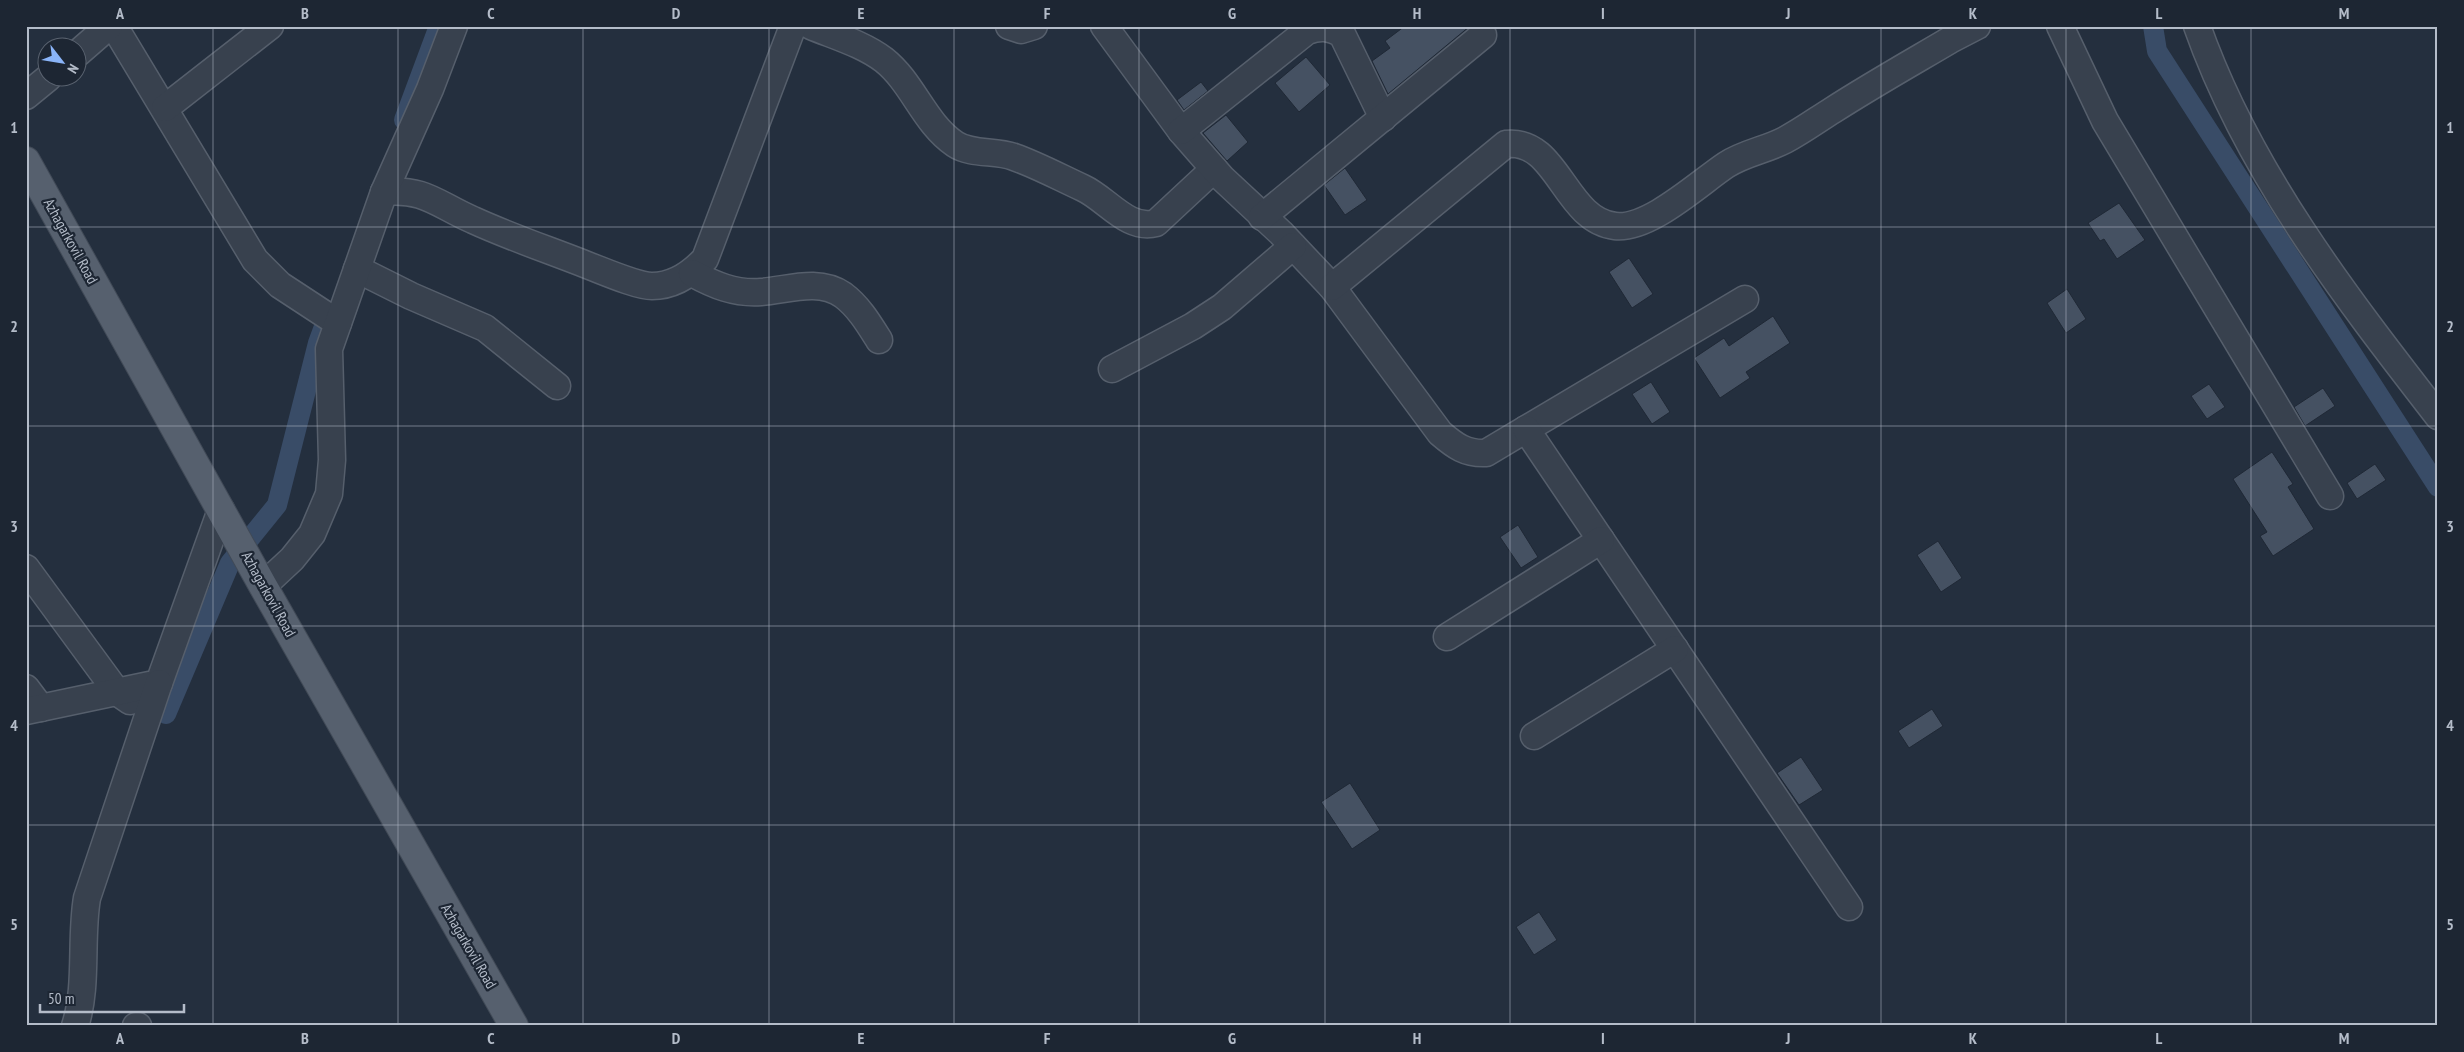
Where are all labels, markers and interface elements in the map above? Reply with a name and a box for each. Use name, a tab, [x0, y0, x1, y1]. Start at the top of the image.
text: A	[115, 3, 125, 23]
text: B	[301, 3, 309, 23]
text: C	[487, 3, 495, 23]
text: D	[672, 3, 681, 23]
text: E	[858, 3, 865, 23]
text: F	[1044, 3, 1051, 23]
text: G	[1228, 3, 1236, 23]
text: H	[1413, 3, 1421, 23]
text: I	[1601, 3, 1605, 23]
text: J	[1785, 3, 1790, 23]
text: K	[1969, 3, 1978, 23]
text: L	[2156, 3, 2163, 23]
text: M	[2339, 3, 2349, 23]
north arrow	[38, 38, 88, 88]
text: N	[63, 61, 83, 77]
text: 1	[10, 117, 18, 137]
text: 1	[2446, 117, 2454, 137]
street label: Azhagarkovil Road	[40, 195, 102, 287]
text: 2	[10, 316, 18, 336]
text: 2	[2446, 316, 2454, 336]
text: 3	[10, 516, 18, 536]
text: 3	[2446, 516, 2454, 536]
street label: Azhagarkovil Road	[238, 548, 300, 640]
text: 4	[10, 715, 18, 735]
text: 4	[2446, 715, 2454, 735]
street label: Azhagarkovil Road	[437, 900, 501, 992]
text: 5	[10, 914, 18, 934]
text: 5	[2446, 914, 2454, 934]
scale bar	[40, 982, 184, 1014]
text: 50 m	[48, 989, 74, 1008]
text: A	[115, 1028, 125, 1048]
text: B	[301, 1028, 309, 1048]
text: C	[487, 1028, 495, 1048]
text: D	[672, 1028, 681, 1048]
text: E	[858, 1028, 865, 1048]
text: F	[1044, 1028, 1051, 1048]
text: G	[1228, 1028, 1236, 1048]
text: H	[1413, 1028, 1421, 1048]
text: I	[1601, 1028, 1605, 1048]
text: J	[1785, 1028, 1790, 1048]
text: K	[1969, 1028, 1978, 1048]
text: L	[2156, 1028, 2163, 1048]
text: M	[2339, 1028, 2349, 1048]

